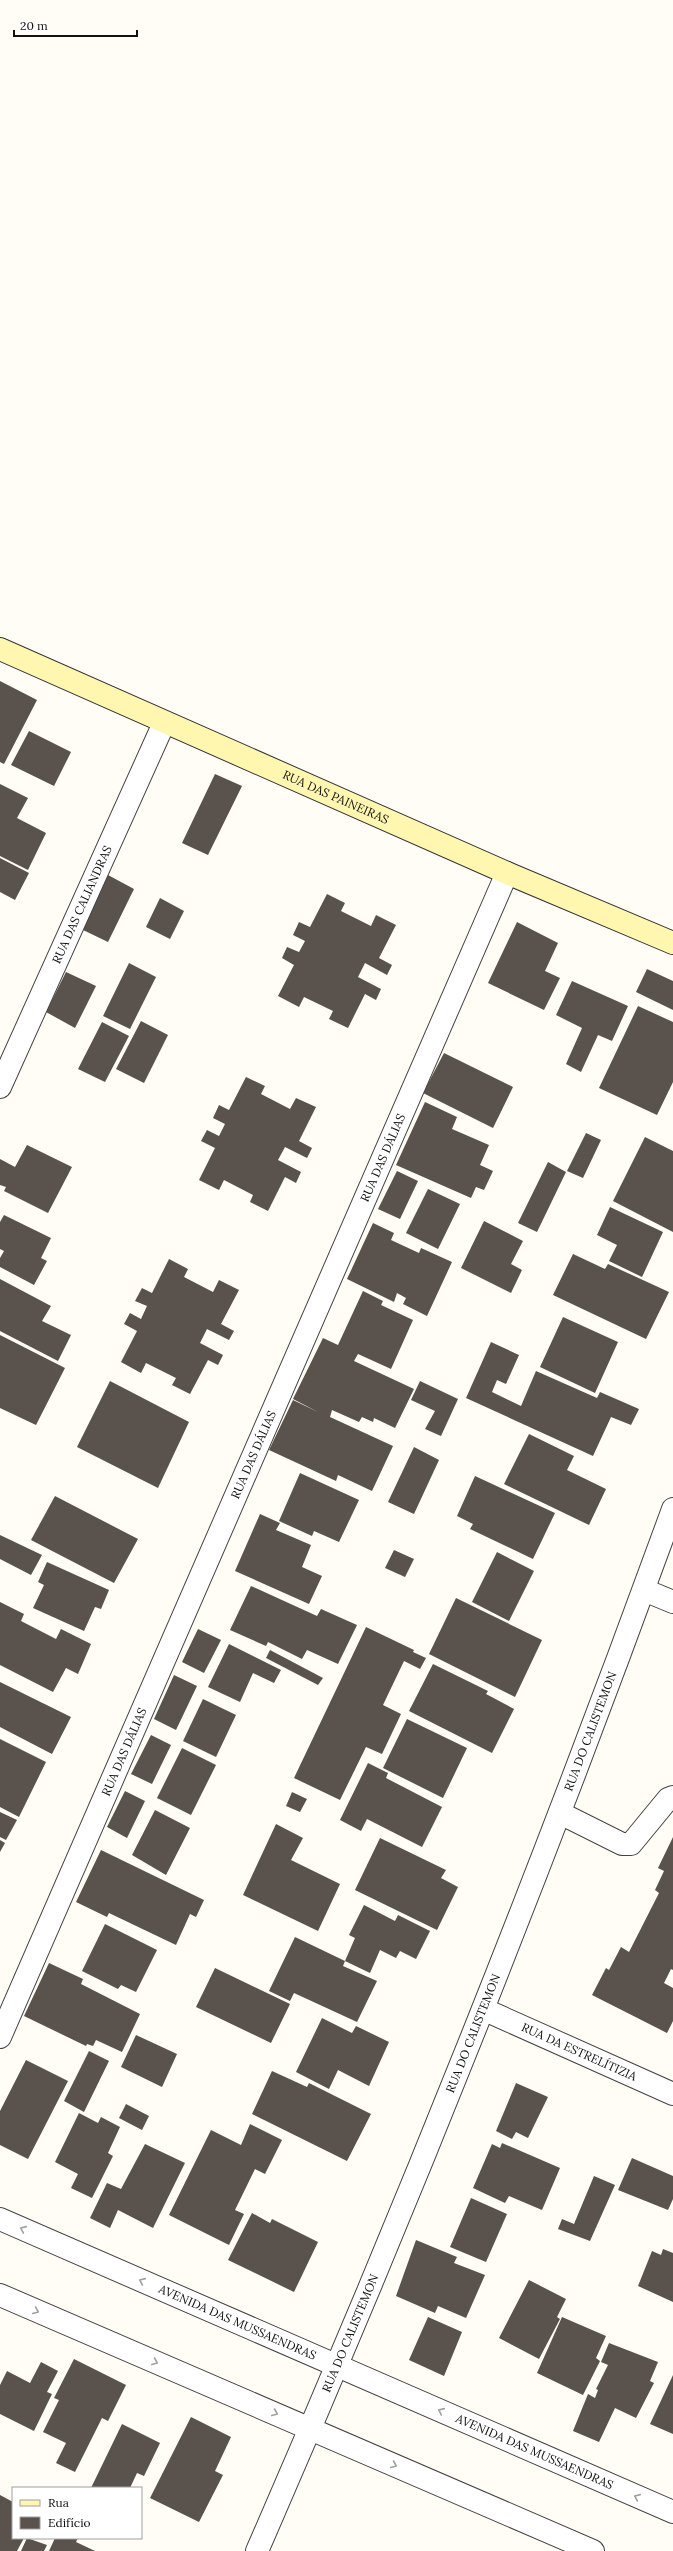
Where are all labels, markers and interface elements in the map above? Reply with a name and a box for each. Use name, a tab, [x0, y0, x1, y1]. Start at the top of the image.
scale bar	[14, 12, 137, 38]
text: 20 m	[20, 18, 48, 33]
street label: RUA DAS PAINEIRAS	[280, 767, 392, 827]
street label: RUA DAS CALIANDRAS	[49, 843, 115, 966]
street label: RUA DAS DÁLIAS	[357, 1111, 408, 1204]
street label: RUA DAS DÁLIAS	[227, 1408, 279, 1501]
street label: RUA DO CALISTEMON	[561, 1669, 619, 1793]
street label: RUA DAS DÁLIAS	[98, 1705, 150, 1798]
street label: RUA DO CALISTEMON	[442, 1972, 503, 2095]
street label: RUA DA ESTRELÍTIZIA	[519, 2019, 640, 2084]
one-way arrow	[19, 2226, 27, 2234]
street label: RUA DO CALISTEMON	[318, 2272, 381, 2394]
one-way arrow	[139, 2278, 147, 2286]
street label: AVENIDA DAS MUSSAENDRAS	[156, 2281, 319, 2363]
one-way arrow	[32, 2306, 39, 2314]
one-way arrow	[151, 2357, 159, 2365]
one-way arrow	[270, 2408, 278, 2416]
one-way arrow	[438, 2408, 445, 2416]
street label: AVENIDA DAS MUSSAENDRAS	[453, 2410, 616, 2492]
one-way arrow	[391, 2460, 398, 2468]
legend	[12, 2487, 142, 2539]
one-way arrow	[634, 2493, 641, 2501]
text: Rua	[48, 2495, 69, 2510]
text: Edifício	[48, 2515, 91, 2530]

